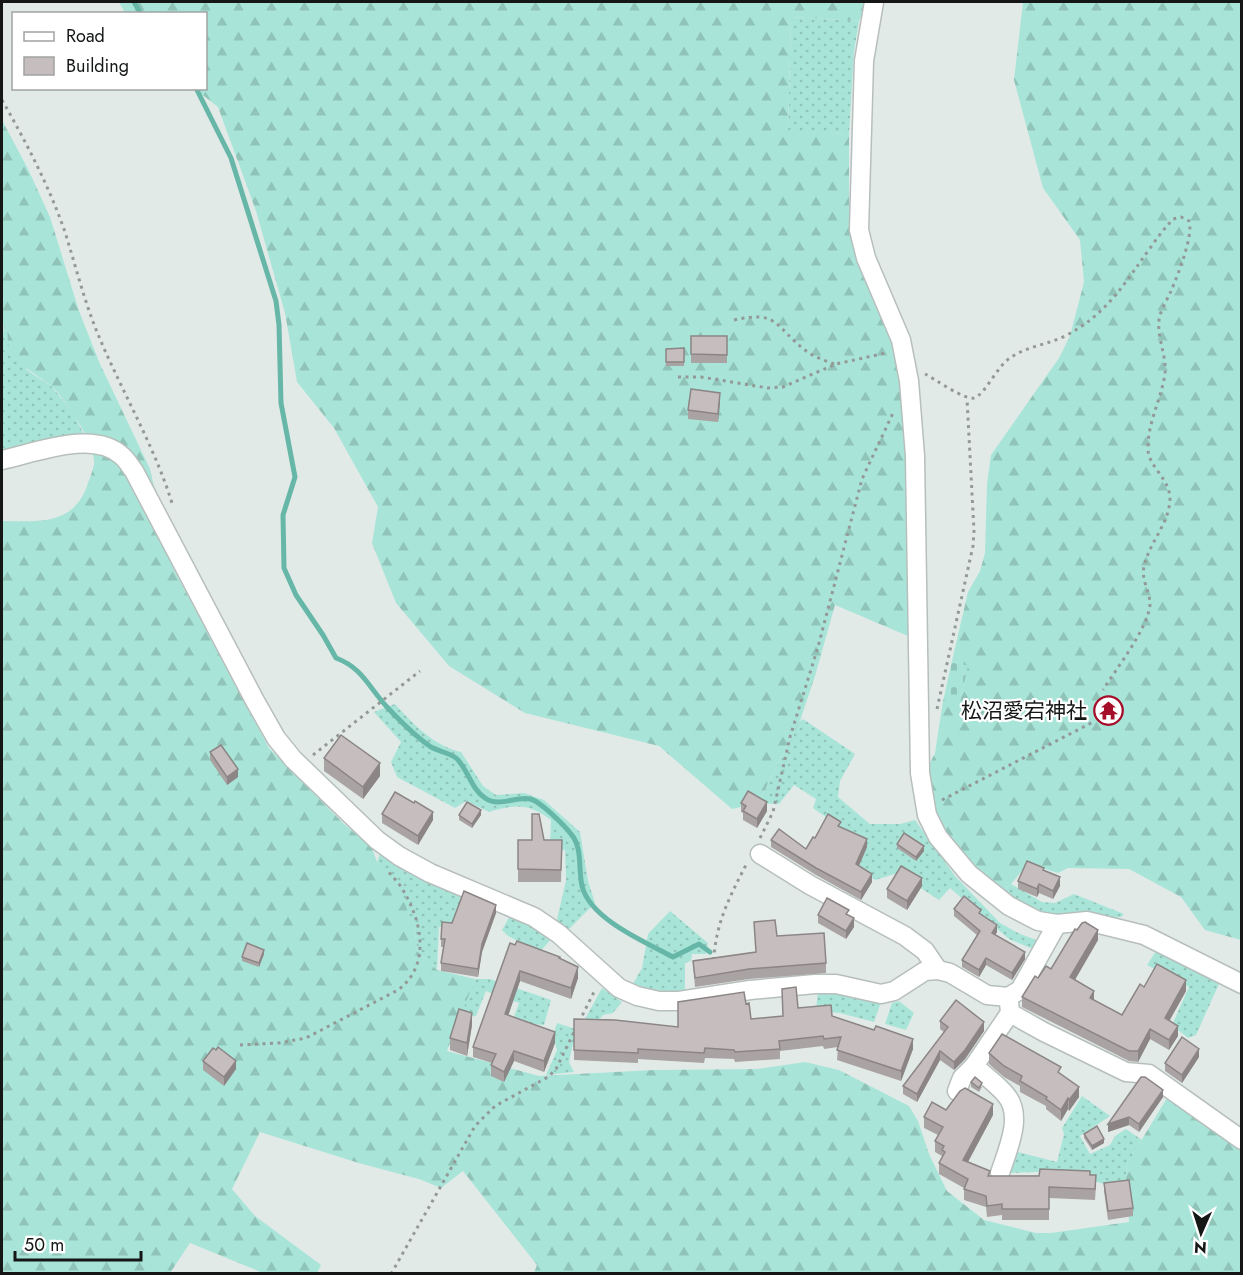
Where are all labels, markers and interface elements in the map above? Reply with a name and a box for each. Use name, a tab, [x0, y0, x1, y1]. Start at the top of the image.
legend	[12, 12, 207, 90]
text: Road	[66, 23, 105, 49]
text: Building	[66, 53, 129, 79]
temple icon: 松沼愛宕神社	[1092, 695, 1124, 727]
place label: 松沼愛宕神社	[961, 696, 1087, 726]
north arrow	[1171, 1203, 1231, 1263]
scale bar	[15, 1224, 141, 1262]
text: 50 m	[24, 1232, 64, 1258]
text: N	[1193, 1236, 1207, 1259]

